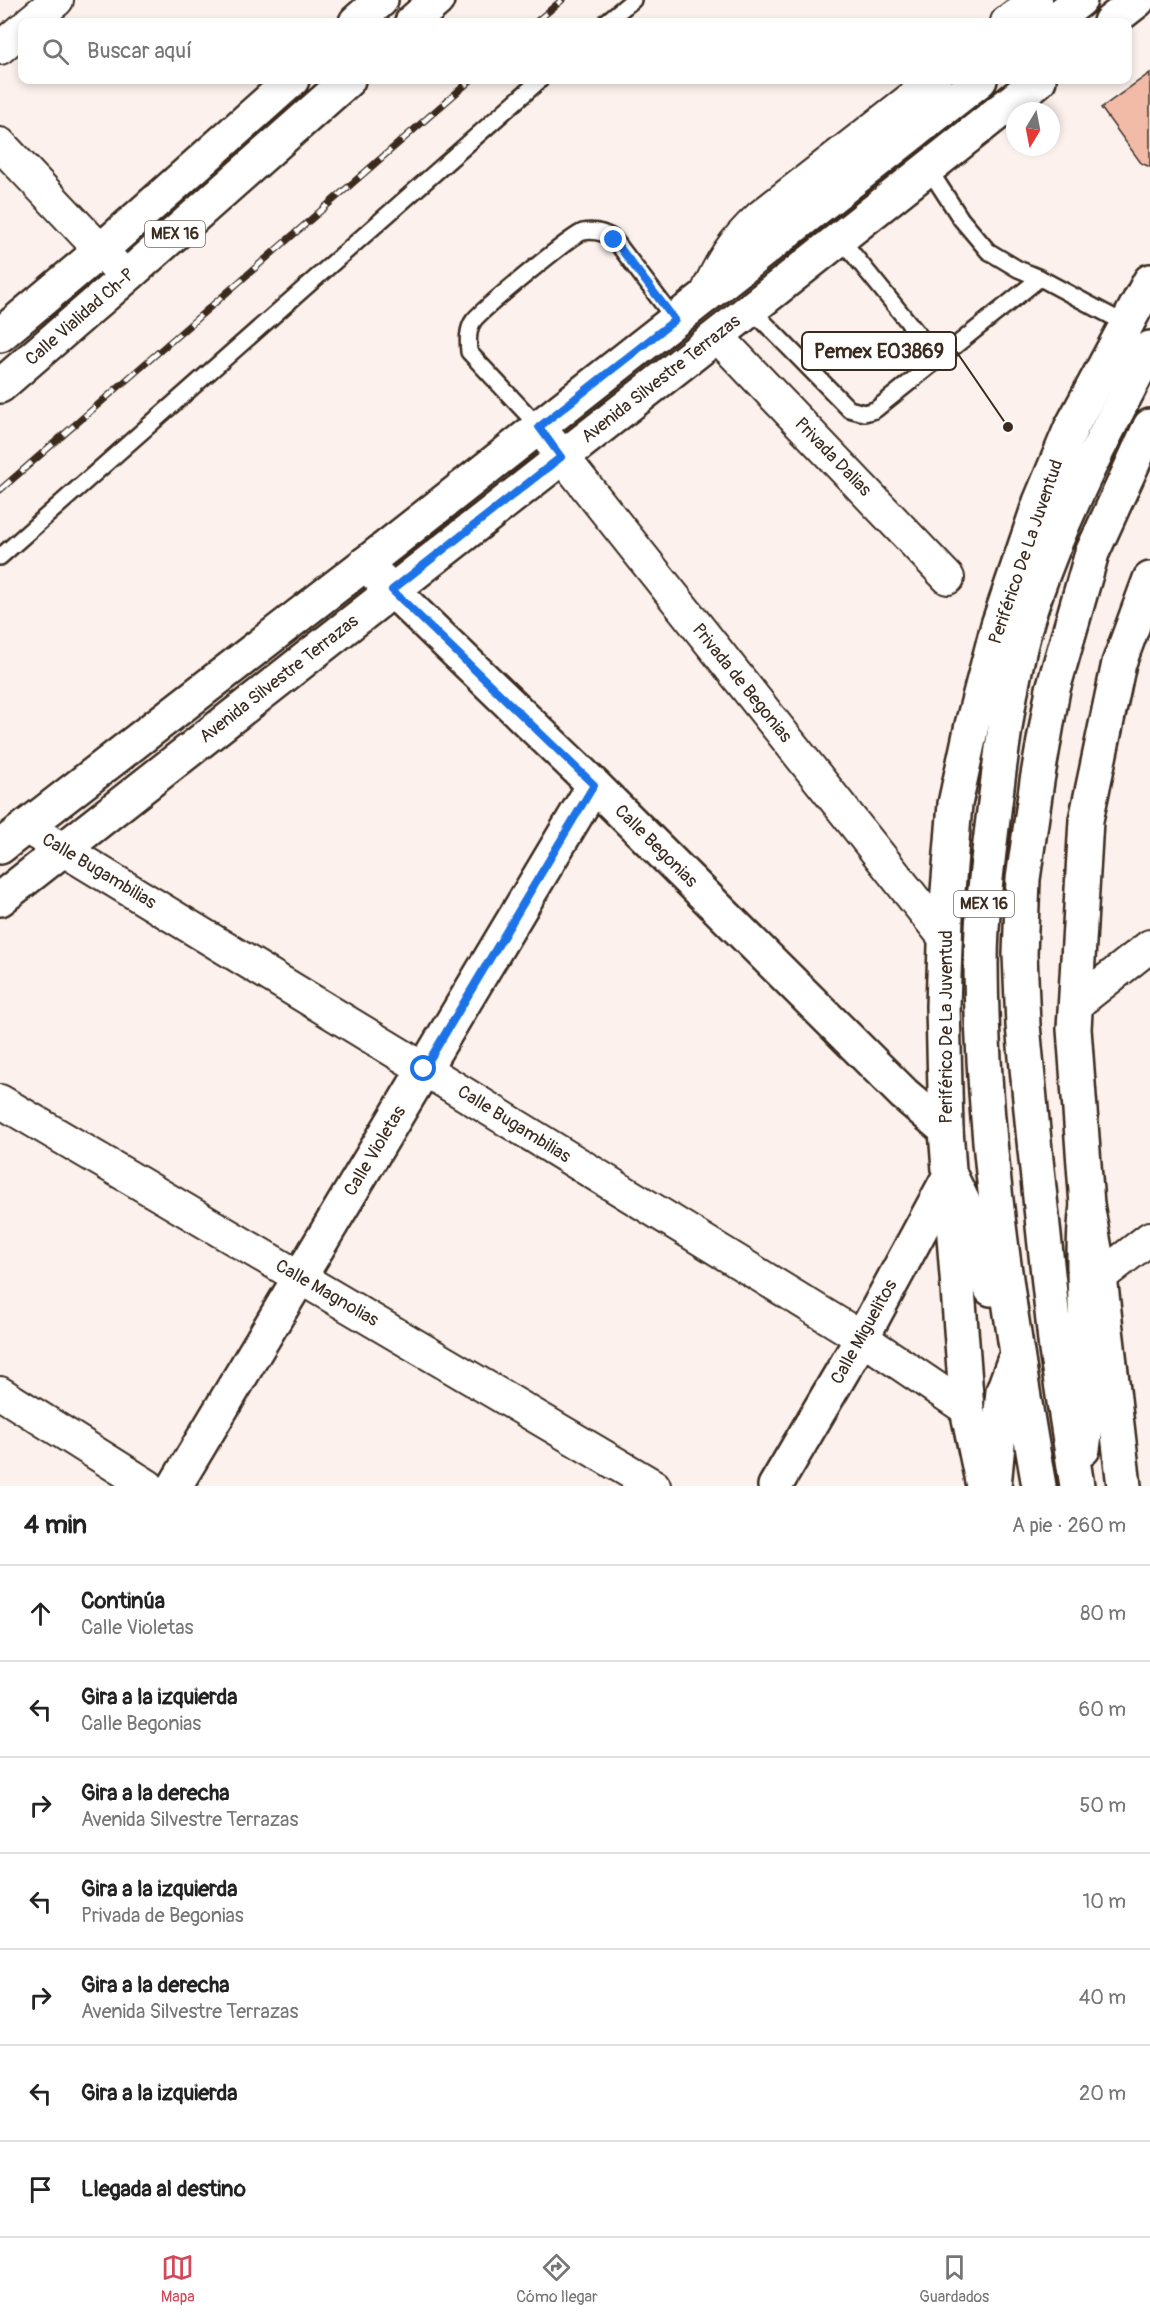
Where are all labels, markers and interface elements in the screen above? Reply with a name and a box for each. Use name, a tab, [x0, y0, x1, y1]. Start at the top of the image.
search box	[18, 18, 1132, 84]
icon: search	[39, 35, 72, 68]
text: Buscar aquí	[87, 37, 192, 65]
north arrow	[1006, 102, 1060, 156]
road number: MEX 16	[145, 221, 205, 247]
route end	[600, 226, 626, 252]
street label: Calle Vialidad Ch-P	[21, 263, 139, 371]
street label: Avenida Silvestre Terrazas	[577, 310, 745, 448]
callout: Pemex E03869	[802, 332, 956, 370]
text: Pemex E03869	[814, 339, 944, 364]
street label: Privada Dalias	[790, 413, 876, 501]
street label: Periférico De La Juventud	[984, 457, 1068, 647]
street label: Avenida Silvestre Terrazas	[195, 610, 363, 748]
street label: Privada de Begonias	[687, 619, 797, 747]
street label: Calle Begonias	[610, 800, 702, 892]
street label: Calle Bugambilias	[38, 828, 160, 914]
road number: MEX 16	[954, 891, 1014, 917]
street label: Periférico De La Juventud	[935, 930, 958, 1124]
route start	[410, 1055, 436, 1081]
street label: Calle Bugambilias	[453, 1080, 575, 1168]
street label: Calle Violetas	[339, 1102, 411, 1200]
street label: Calle Magnolias	[271, 1254, 383, 1332]
street label: Calle Miguelitos	[826, 1276, 902, 1388]
text: 4 min	[24, 1509, 87, 1541]
text: A pie · 260 m	[1012, 1513, 1126, 1538]
text: Continúa	[81, 1587, 165, 1615]
icon: ahead	[24, 1597, 57, 1630]
text: 80 m	[1080, 1601, 1126, 1626]
text: Calle Violetas	[81, 1615, 194, 1640]
text: Gira a la izquierda	[81, 1683, 238, 1711]
icon: left	[24, 1693, 57, 1726]
text: 60 m	[1079, 1697, 1126, 1722]
text: Calle Begonias	[81, 1711, 201, 1736]
text: Gira a la derecha	[81, 1779, 229, 1807]
icon: right	[24, 1789, 57, 1822]
text: 50 m	[1079, 1793, 1126, 1818]
text: Avenida Silvestre Terrazas	[81, 1807, 298, 1832]
text: Gira a la izquierda	[81, 1875, 238, 1903]
icon: left	[24, 1885, 57, 1918]
text: 10 m	[1082, 1889, 1126, 1914]
text: Privada de Begonias	[81, 1903, 244, 1928]
text: Gira a la derecha	[81, 1971, 229, 1999]
icon: right	[24, 1981, 57, 2014]
text: 40 m	[1079, 1985, 1126, 2010]
text: Avenida Silvestre Terrazas	[81, 1999, 298, 2024]
icon: left	[24, 2077, 57, 2110]
text: Gira a la izquierda	[81, 2079, 238, 2107]
text: 20 m	[1079, 2081, 1126, 2106]
icon: arrive	[24, 2173, 57, 2206]
text: Llegada al destino	[81, 2175, 246, 2203]
tab: Mapa	[161, 2251, 195, 2307]
tab: Cómo llegar	[516, 2251, 598, 2307]
tab: Guardados	[919, 2251, 989, 2307]

